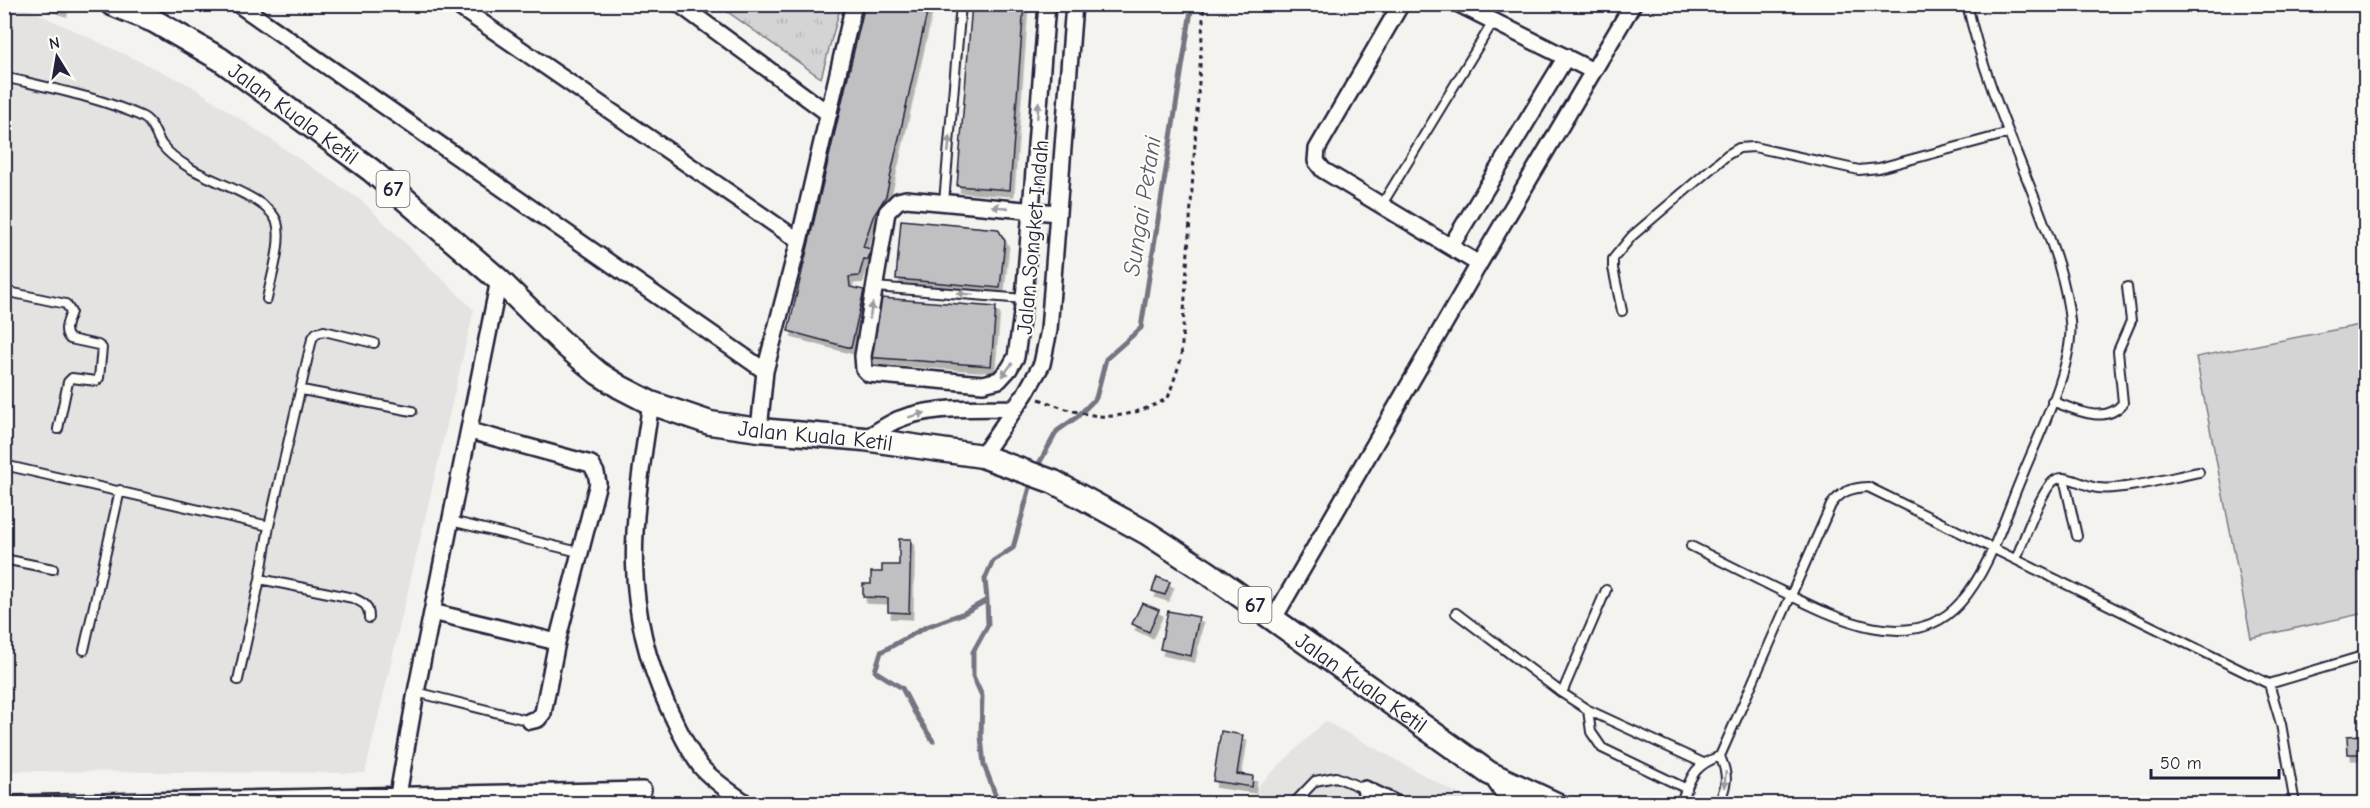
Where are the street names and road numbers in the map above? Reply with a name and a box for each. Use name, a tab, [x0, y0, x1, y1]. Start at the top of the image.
street label: Jalan Kuala Ketil	[223, 58, 363, 170]
street label: Jalan Songket Indah	[1012, 139, 1054, 335]
road number: 67	[376, 171, 410, 207]
street label: Jalan Kuala Ketil	[736, 415, 894, 457]
road number: 67	[1238, 587, 1272, 623]
street label: Jalan Kuala Ketil	[1290, 627, 1432, 739]

